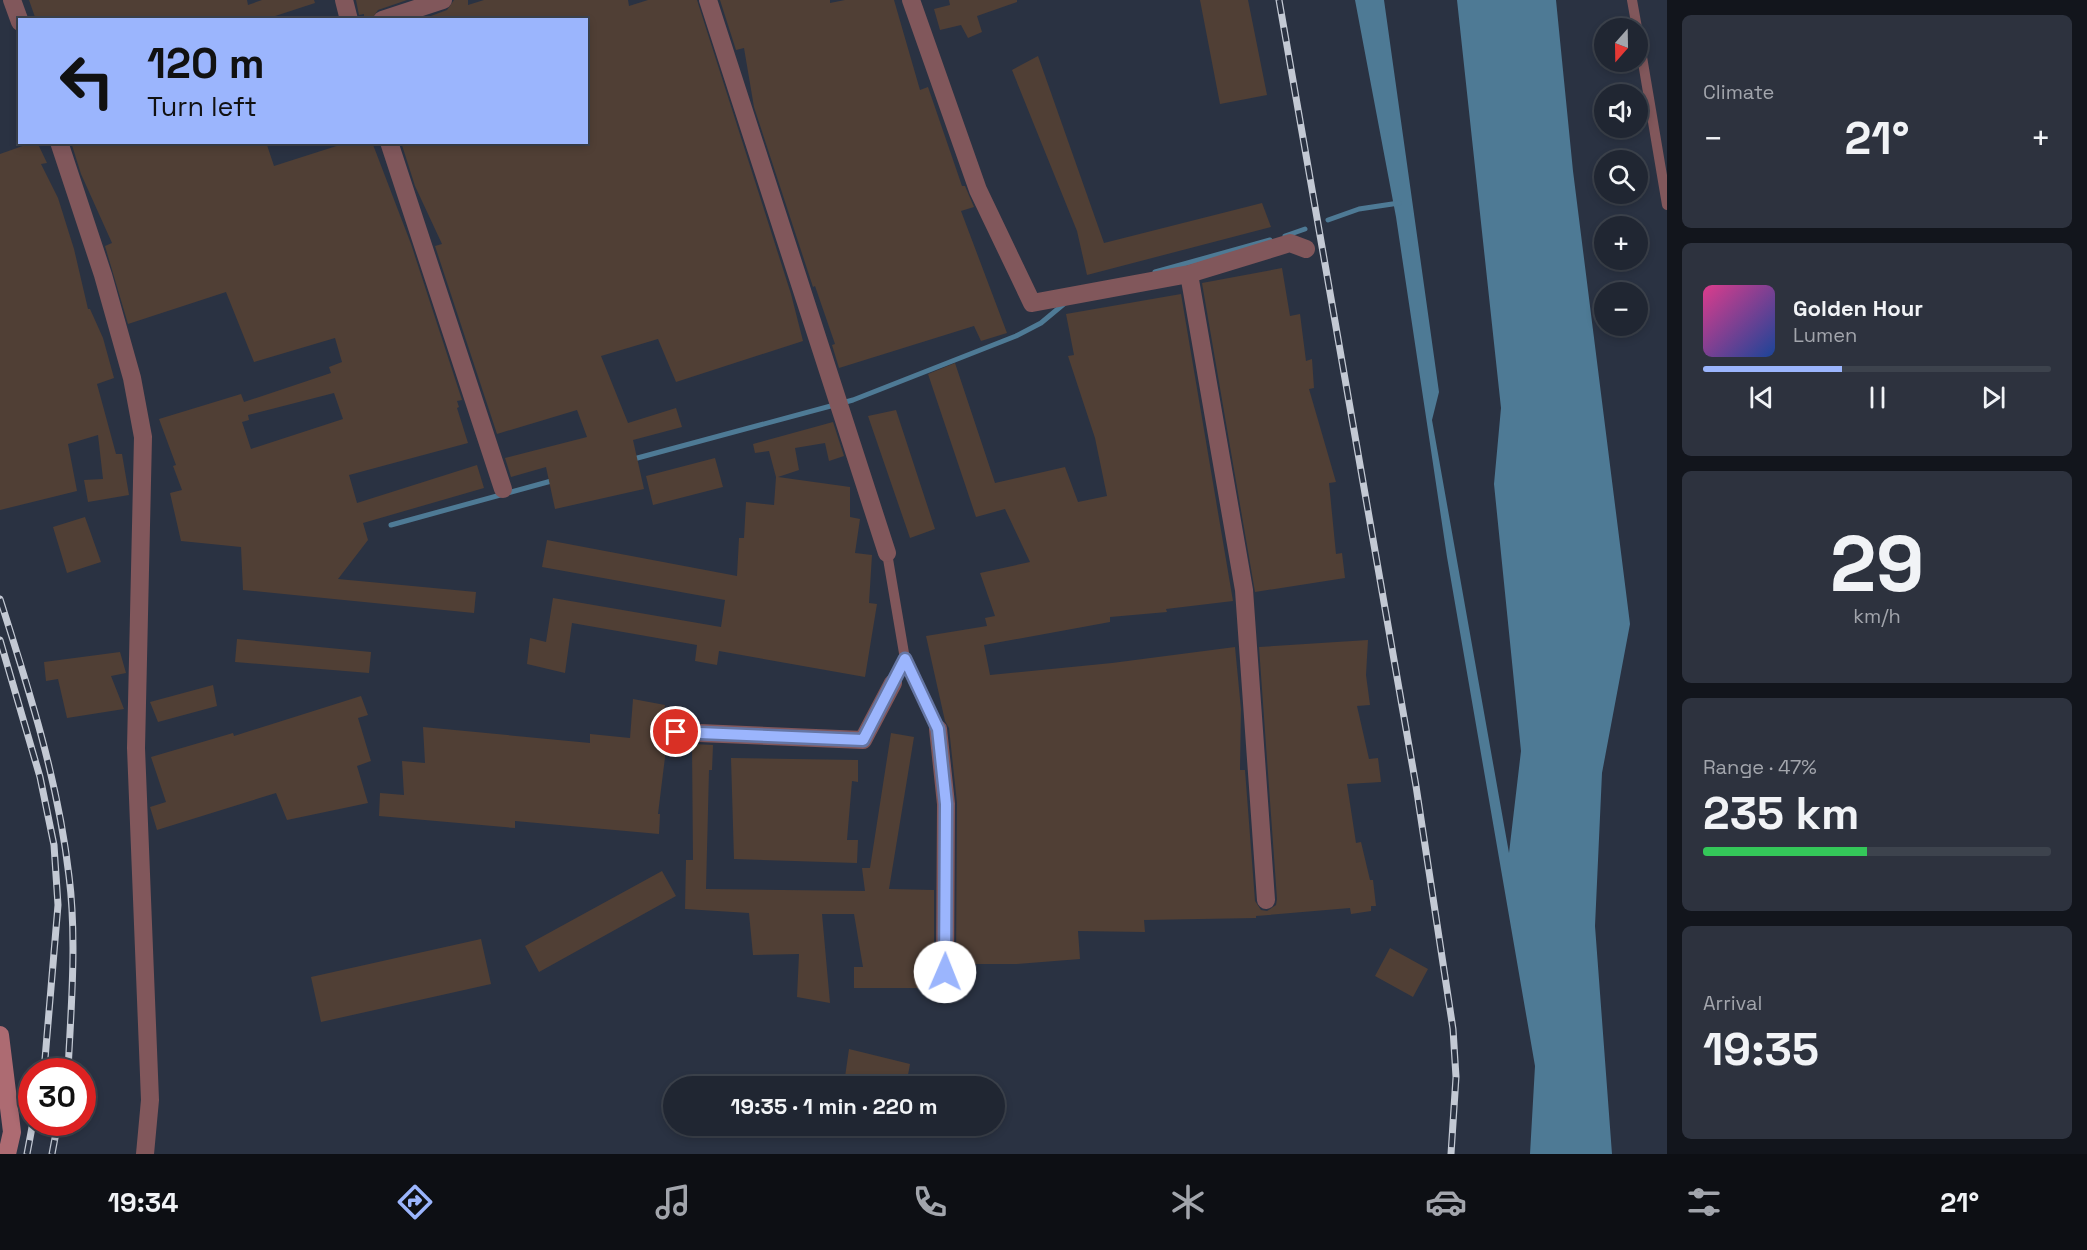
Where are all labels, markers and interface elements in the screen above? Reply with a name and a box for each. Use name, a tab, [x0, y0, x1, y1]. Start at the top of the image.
north arrow	[1594, 18, 1648, 72]
map controls	[1594, 18, 1648, 336]
text: 120 m	[147, 37, 265, 90]
icon: left	[48, 42, 126, 120]
text: Climate	[1703, 79, 1774, 105]
button: sound	[1594, 84, 1648, 138]
text: Turn left	[147, 89, 257, 124]
text: 21°	[1845, 110, 1909, 167]
text: −	[1703, 118, 1723, 160]
text: +	[2031, 118, 2051, 160]
button: search	[1594, 150, 1648, 204]
button: +	[1594, 216, 1648, 270]
button: −	[1594, 282, 1648, 336]
text: Golden Hour	[1793, 294, 1923, 322]
text: Lumen	[1793, 322, 1857, 348]
icon: previous	[1745, 381, 1778, 414]
icon: pause	[1861, 381, 1894, 414]
icon: next	[1977, 381, 2010, 414]
text: 29	[1830, 514, 1924, 614]
text: km/h	[1853, 603, 1901, 629]
pin	[650, 706, 701, 757]
icon: arrive	[659, 715, 692, 748]
text: Range · 47%	[1703, 754, 1817, 780]
text: 235 km	[1703, 785, 1859, 842]
position arrow	[913, 940, 977, 1004]
text: Arrival	[1703, 990, 1762, 1016]
text: 19:35	[1703, 1021, 1819, 1078]
speed limit sign: 30	[18, 1058, 96, 1136]
text: 19:35 · 1 min · 220 m	[730, 1092, 938, 1120]
icon: directions	[394, 1181, 436, 1223]
icon: music	[652, 1181, 694, 1223]
icon: phone	[909, 1181, 951, 1223]
icon: climate	[1167, 1181, 1209, 1223]
icon: car	[1425, 1181, 1467, 1223]
icon: filters	[1683, 1181, 1725, 1223]
text: 19:34	[108, 1185, 178, 1220]
text: 21°	[1940, 1185, 1979, 1220]

